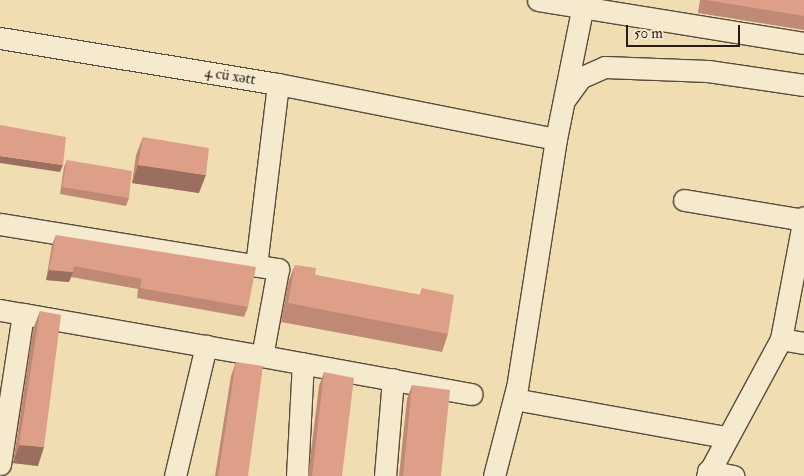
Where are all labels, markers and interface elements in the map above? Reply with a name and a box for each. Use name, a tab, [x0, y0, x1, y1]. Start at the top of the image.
scale bar	[629, 15, 743, 47]
text: 50 m	[634, 24, 663, 43]
street label: 4 cü xətt	[203, 63, 257, 89]

